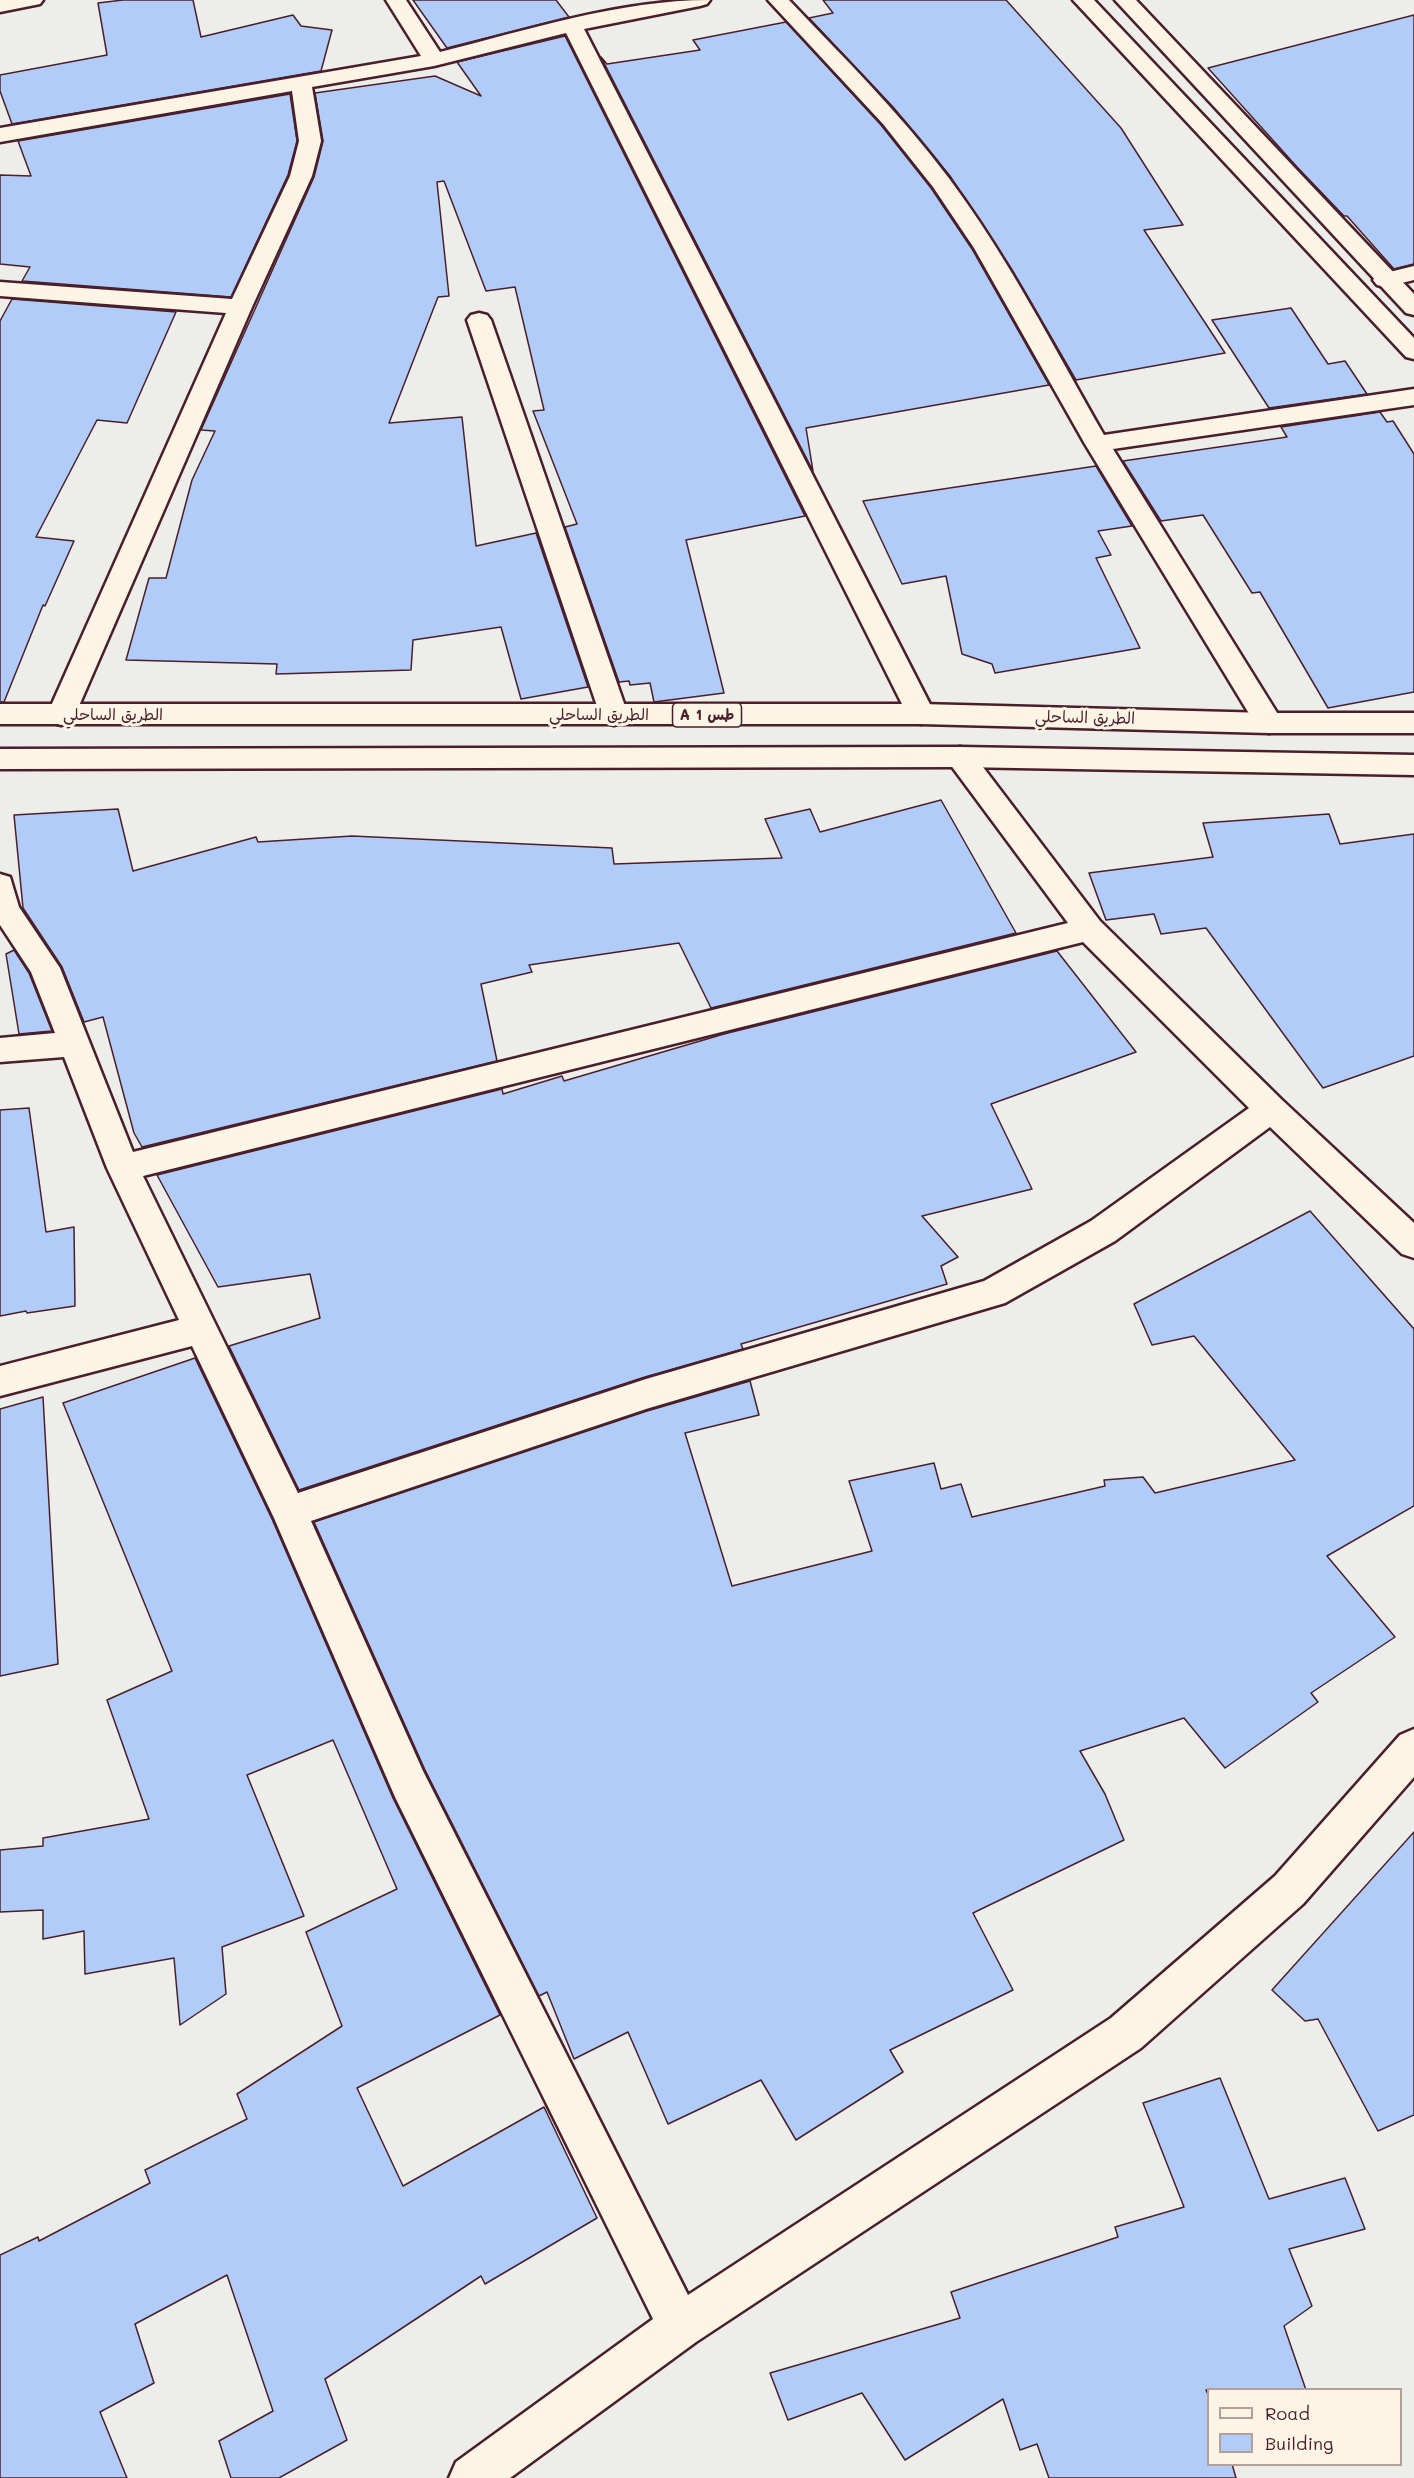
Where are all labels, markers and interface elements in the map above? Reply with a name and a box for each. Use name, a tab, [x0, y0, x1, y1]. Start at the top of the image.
road number: A 1 طس	[672, 703, 742, 727]
street label: الطريق الساحلي	[63, 705, 163, 725]
street label: الطريق الساحلي	[549, 705, 649, 725]
street label: الطريق الساحلي	[1035, 708, 1135, 728]
legend	[1207, 2388, 1402, 2466]
text: Road	[1265, 2401, 1310, 2425]
text: Building	[1265, 2431, 1333, 2455]

